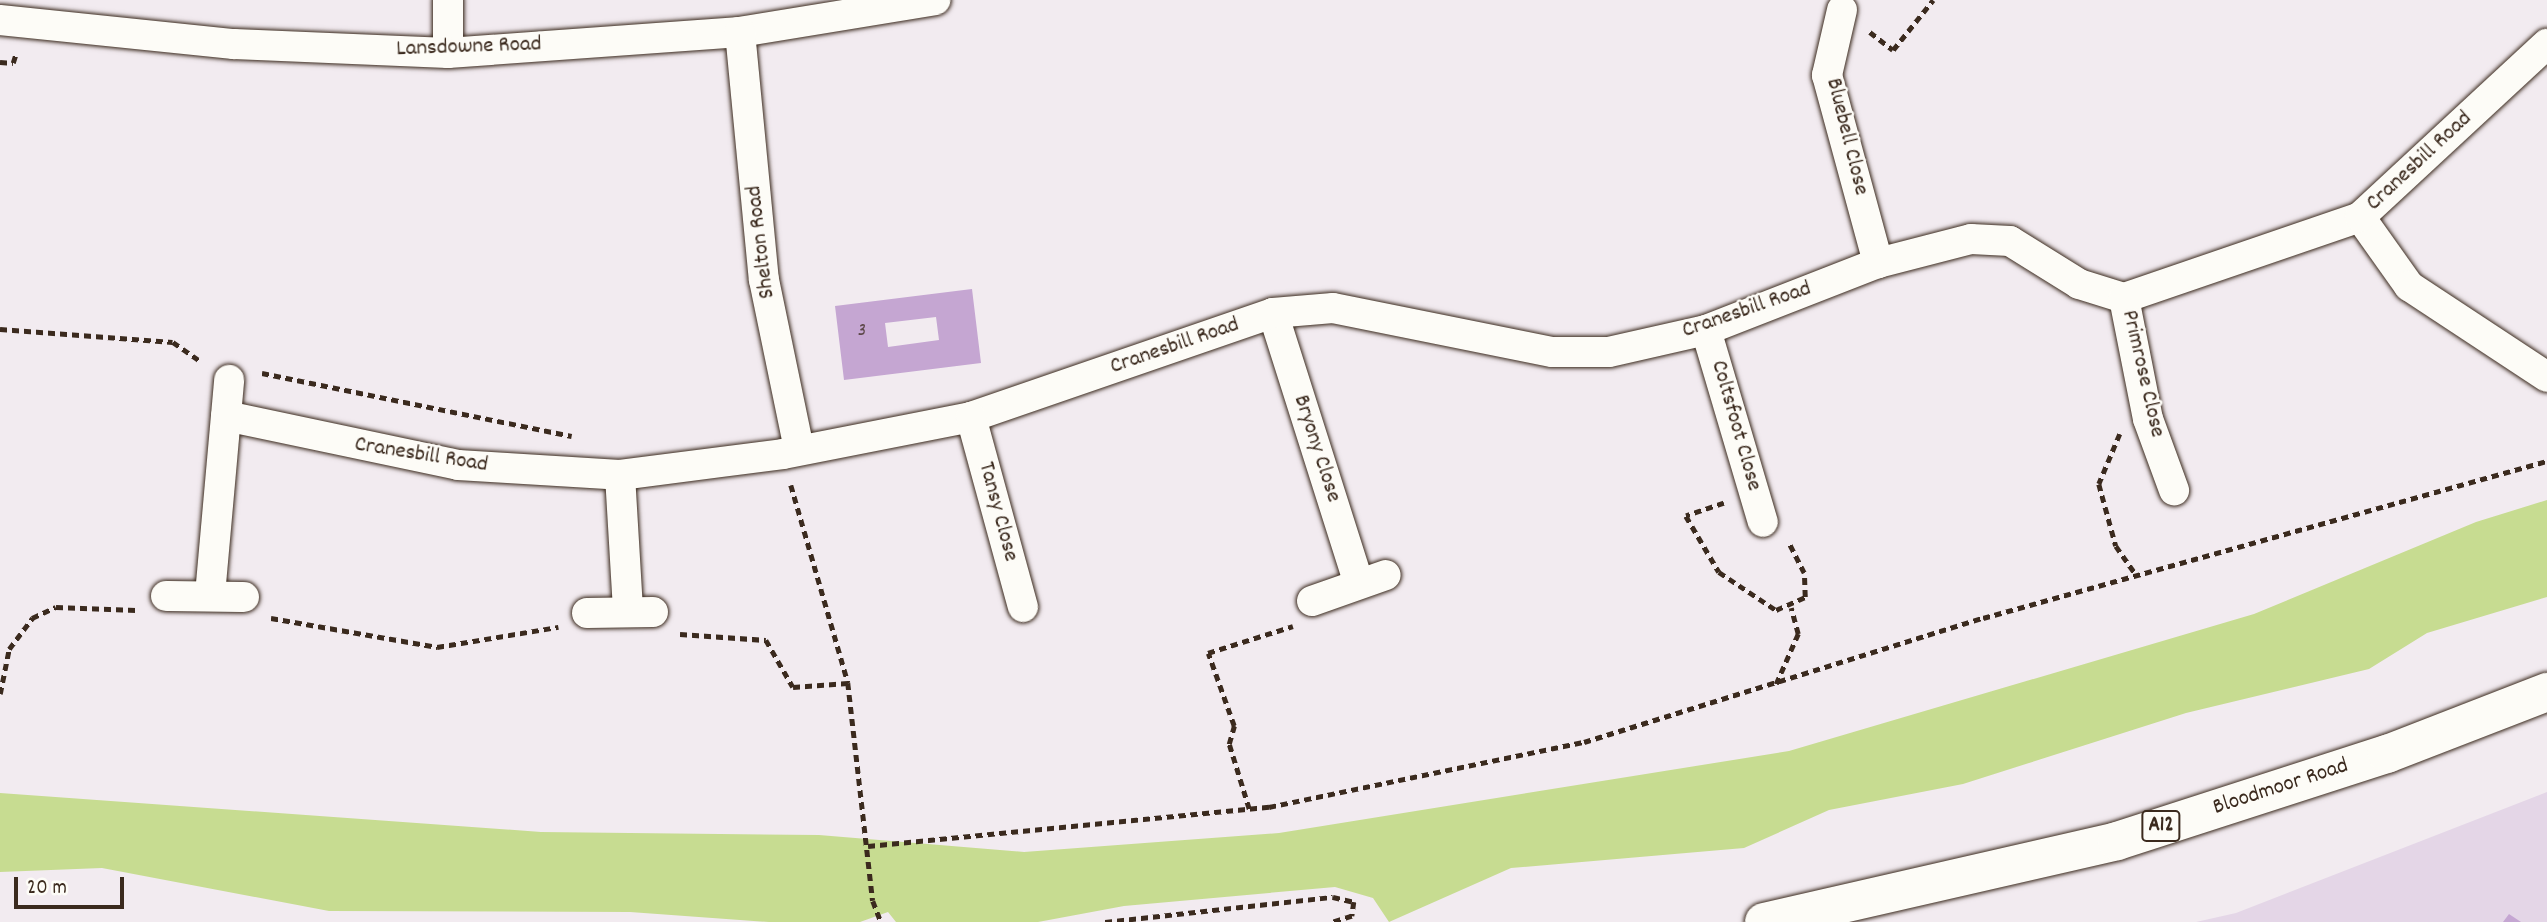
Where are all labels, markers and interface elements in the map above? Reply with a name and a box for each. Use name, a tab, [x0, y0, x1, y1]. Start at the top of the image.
street label: Lansdowne Road	[396, 32, 542, 64]
street label: Bluebell Close	[1818, 76, 1874, 198]
street label: Cranesbill Road	[2361, 106, 2479, 218]
street label: Shelton Road	[741, 184, 783, 300]
street label: Cranesbill Road	[1679, 276, 1815, 346]
street label: Primrose Close	[2114, 308, 2170, 440]
street label: Cranesbill Road	[1107, 312, 1243, 382]
house number: 3	[858, 321, 866, 343]
street label: Coltsfoot Close	[1703, 358, 1767, 494]
street label: Bryony Close	[1286, 392, 1346, 506]
street label: Cranesbill Road	[352, 432, 490, 480]
street label: Tansy Close	[971, 459, 1023, 565]
street label: Bloodmoor Road	[2210, 753, 2352, 823]
road number: A12	[2140, 808, 2182, 844]
scale bar	[18, 862, 128, 906]
text: 20 m	[27, 874, 67, 904]

